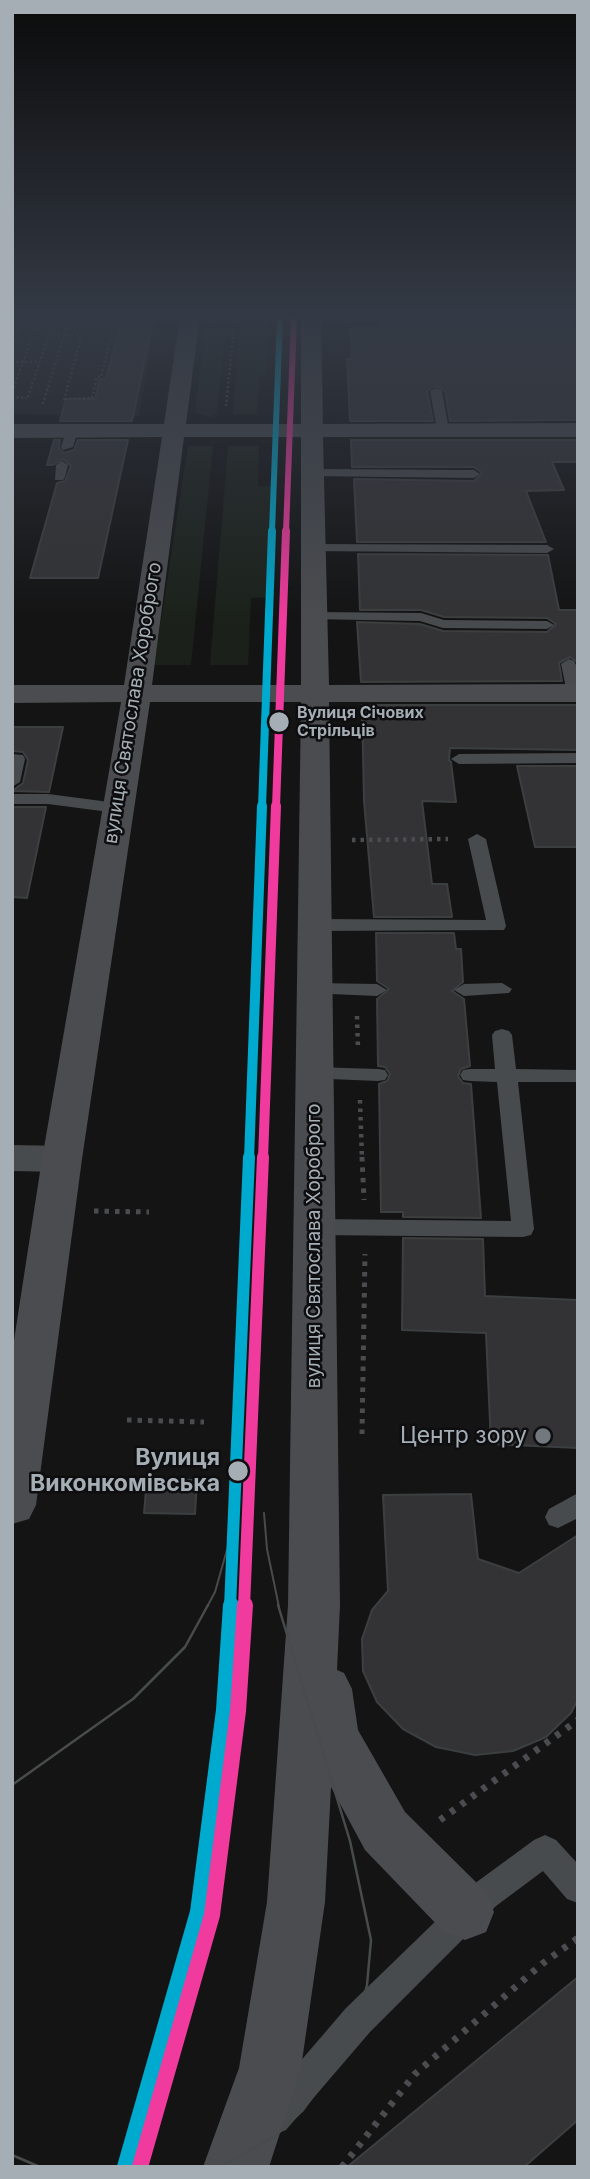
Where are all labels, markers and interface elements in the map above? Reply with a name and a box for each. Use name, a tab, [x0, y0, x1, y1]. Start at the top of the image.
street label: вулиця Святослава Хороброго	[99, 561, 167, 845]
place label: Вулиця Січових Стрільців	[297, 703, 424, 741]
marker: Вулиця Січових Стрільців	[267, 710, 291, 734]
street label: вулиця Святослава Хороброго	[303, 1104, 325, 1388]
place label: Центр зору	[400, 1422, 527, 1450]
marker: Центр зору	[533, 1426, 553, 1446]
place label: Вулиця Виконкомівська	[30, 1444, 220, 1498]
marker: Вулиця Виконкомівська	[226, 1459, 250, 1483]

